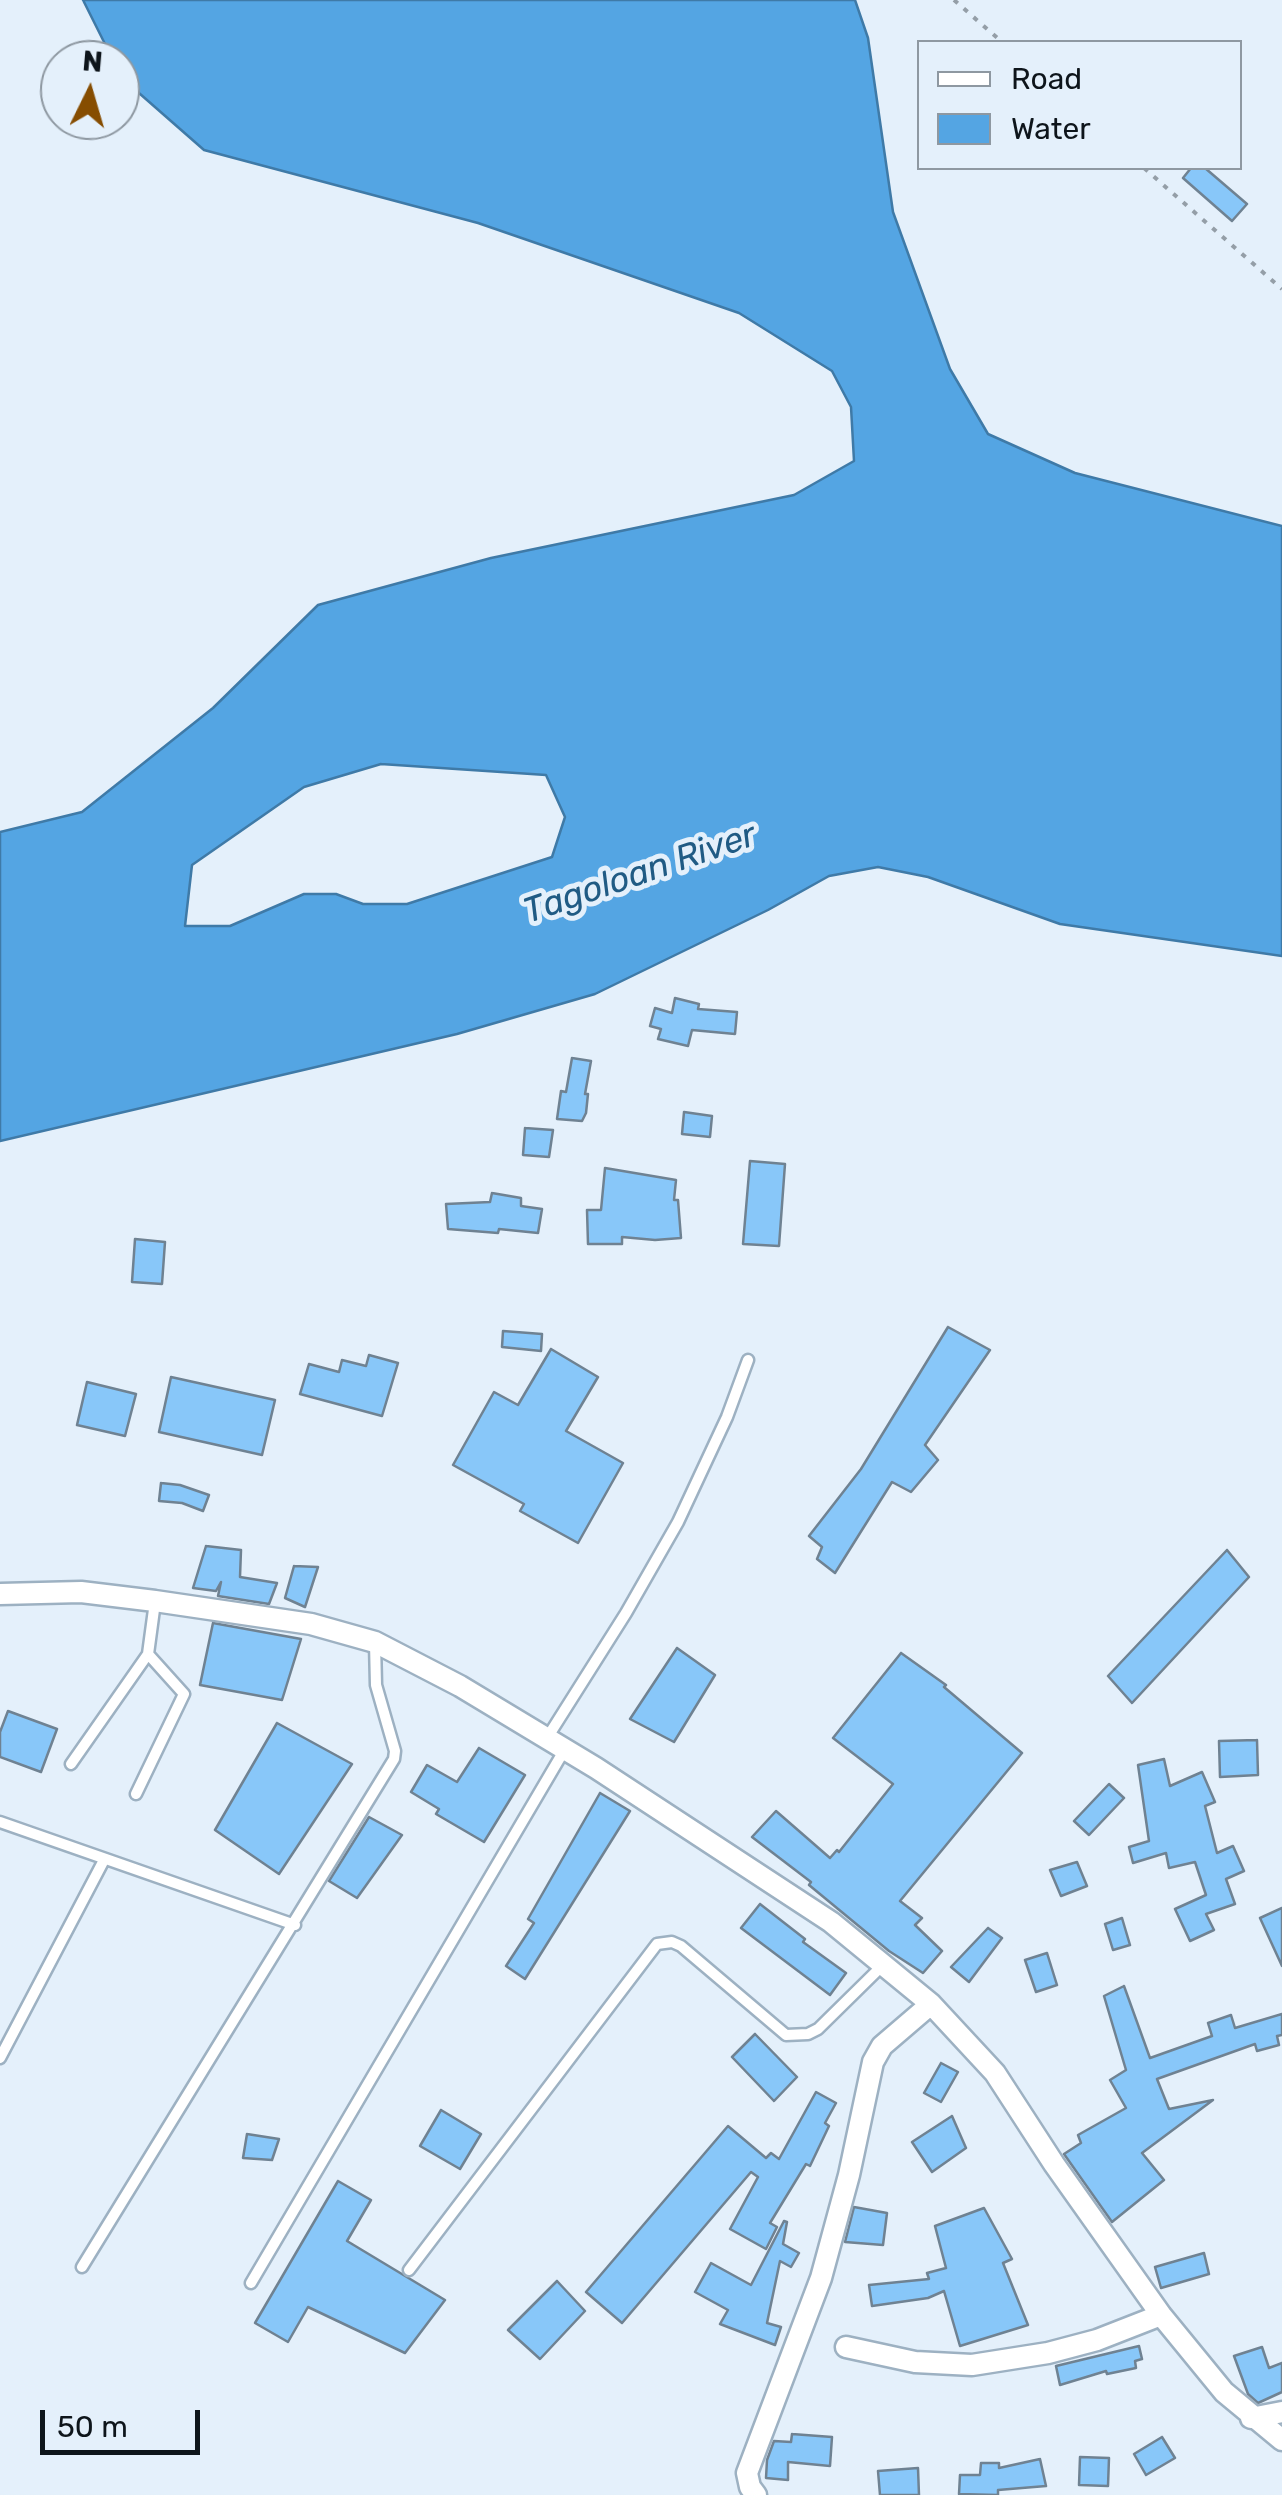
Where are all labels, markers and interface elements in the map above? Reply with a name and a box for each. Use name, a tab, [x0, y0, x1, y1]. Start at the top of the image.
north arrow	[40, 40, 140, 140]
legend	[917, 40, 1242, 170]
text: N	[81, 44, 104, 79]
text: Road	[1011, 61, 1082, 97]
text: Water	[1011, 111, 1091, 147]
water label: Tagoloan River	[518, 815, 762, 933]
scale bar	[45, 2390, 205, 2452]
text: 50 m	[57, 2409, 128, 2445]

